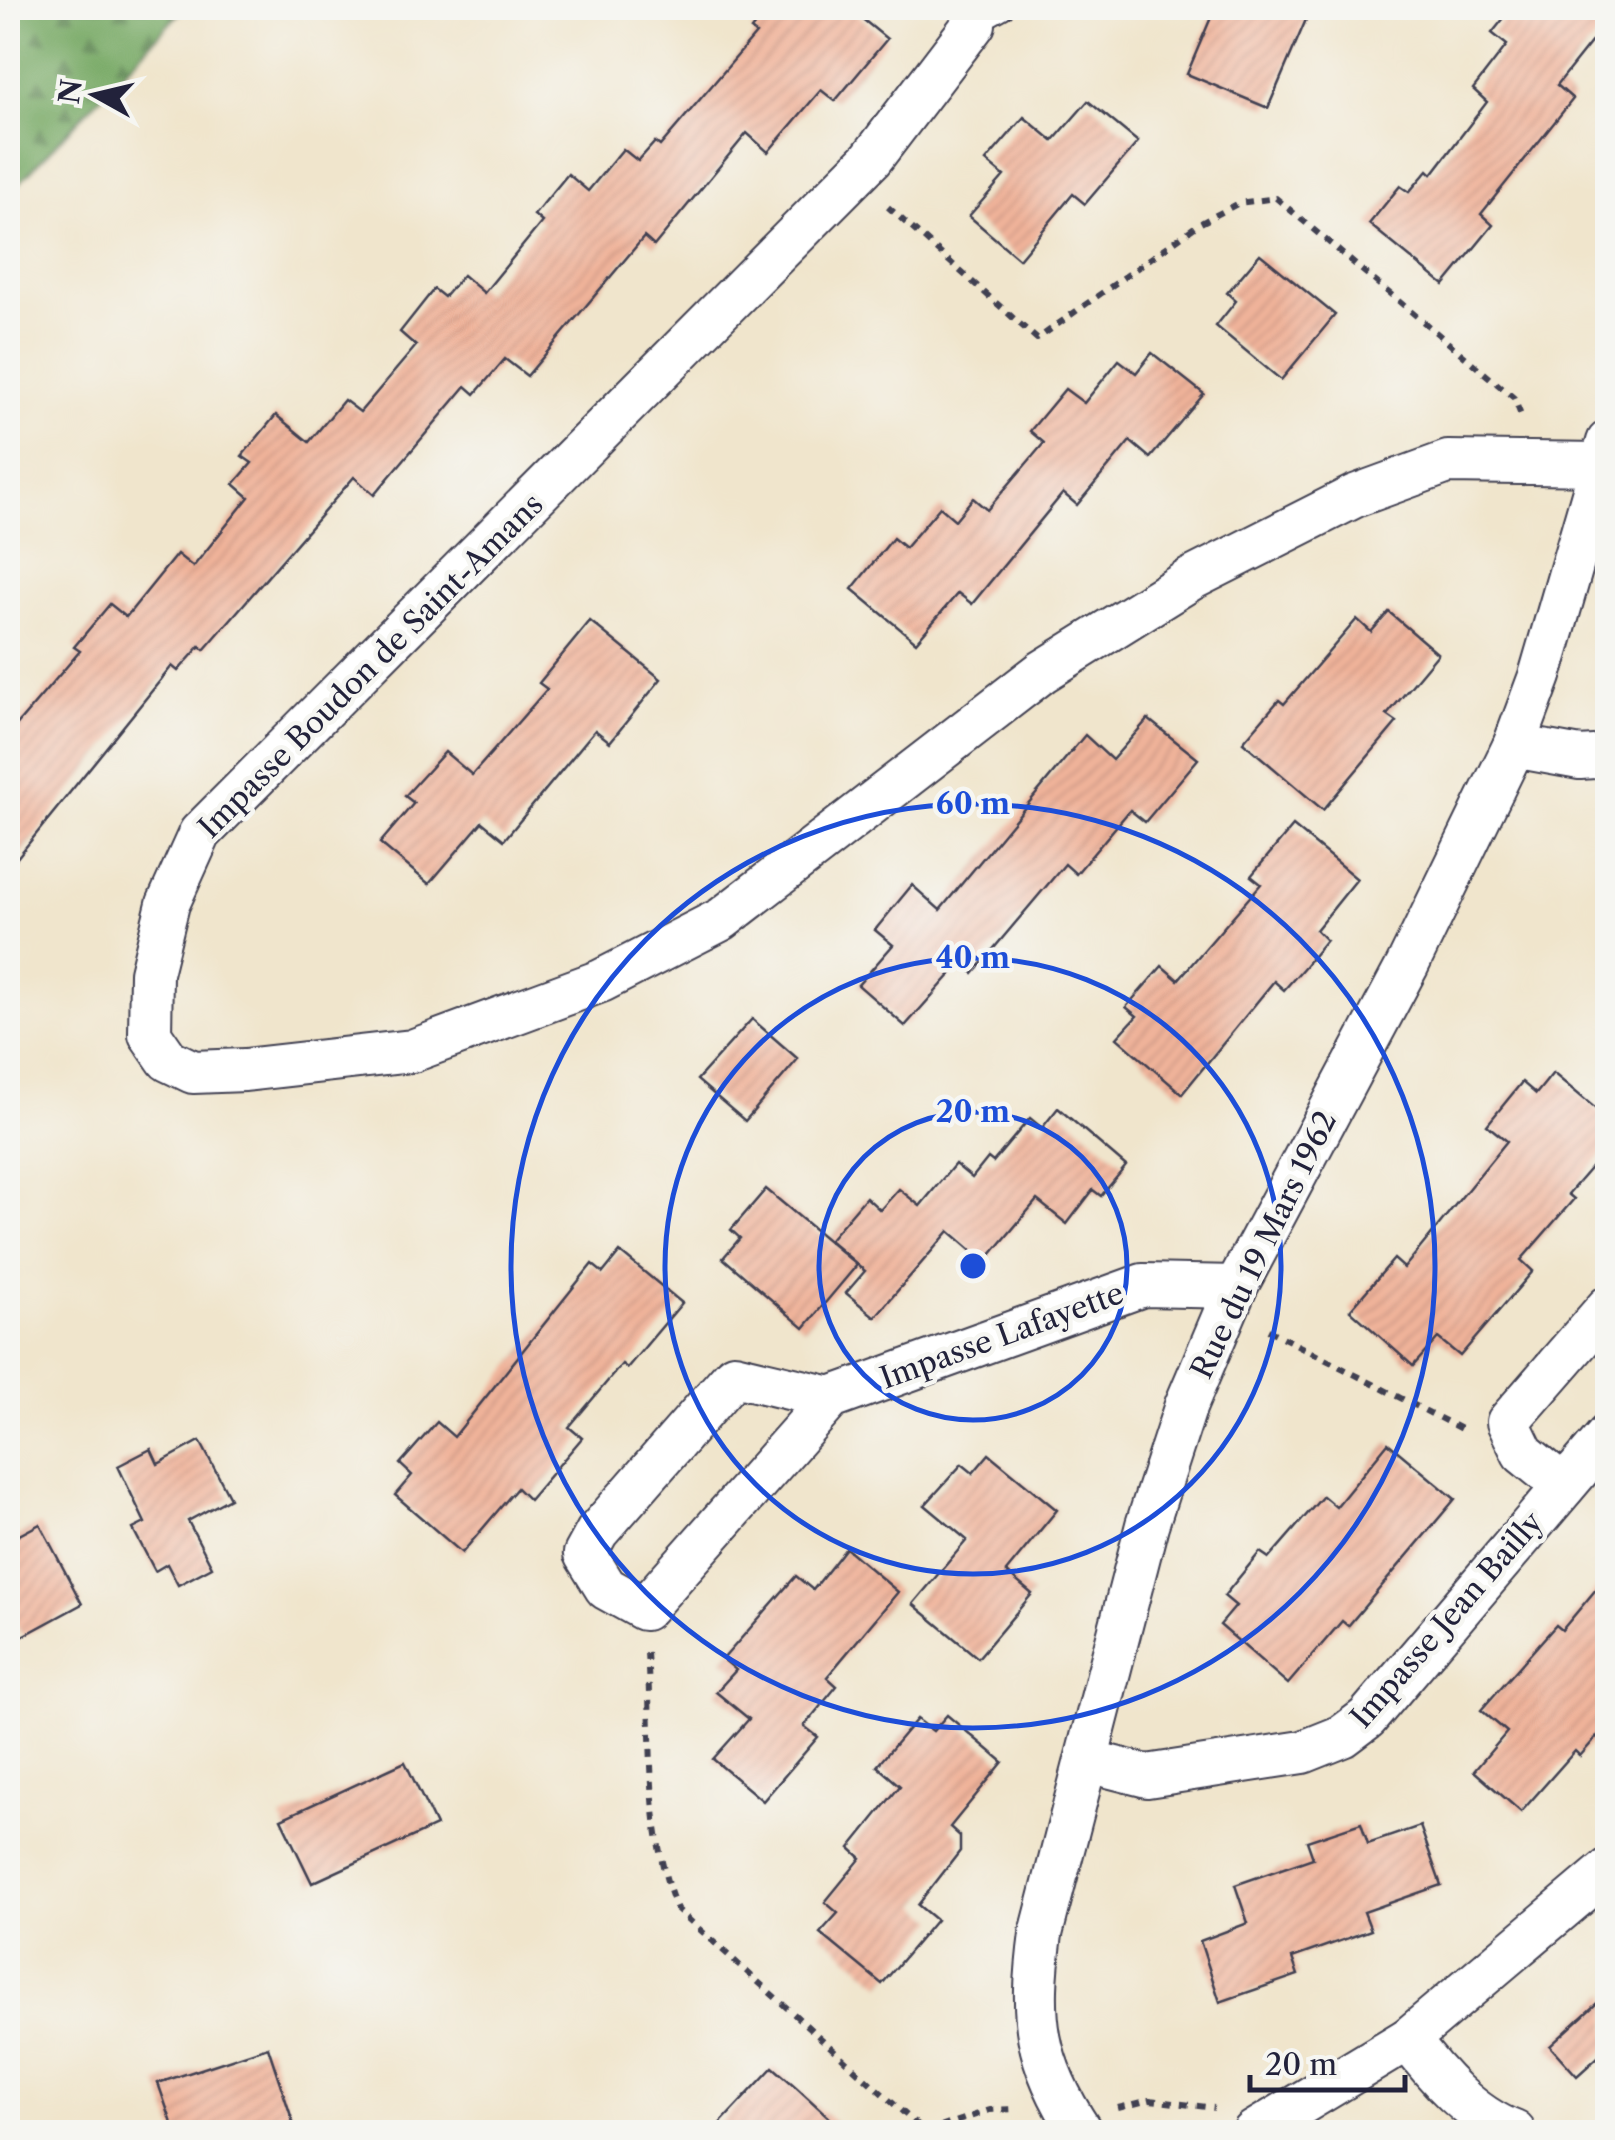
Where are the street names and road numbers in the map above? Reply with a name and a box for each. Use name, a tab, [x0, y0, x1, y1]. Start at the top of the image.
street label: Impasse Boudon de Saint-Amans	[191, 486, 551, 846]
street label: Rue du 19 Mars 1962	[1183, 1105, 1344, 1384]
street label: Impasse Lafayette	[875, 1274, 1129, 1397]
street label: Impasse Jean Bailly	[1343, 1504, 1551, 1735]

